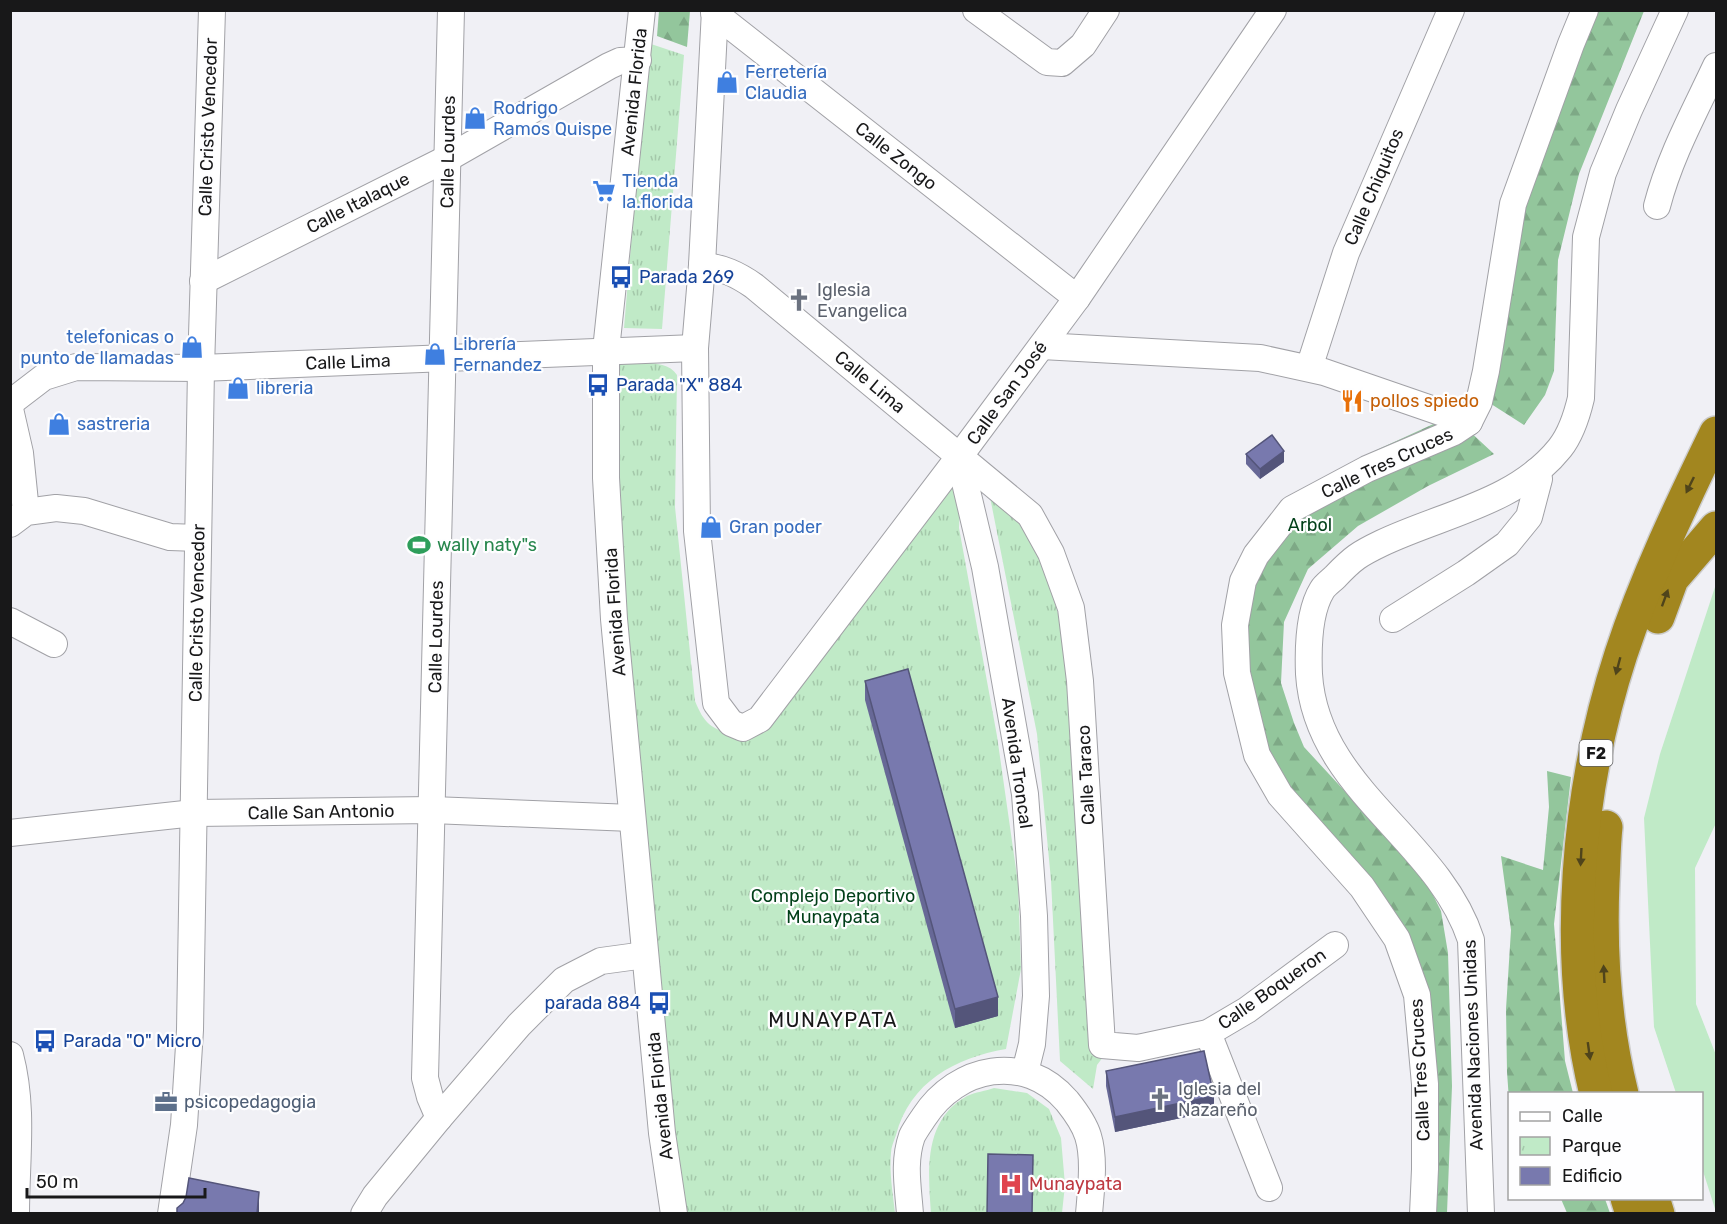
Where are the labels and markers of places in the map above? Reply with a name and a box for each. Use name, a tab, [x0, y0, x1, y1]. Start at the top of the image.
place label: Ferretería Claudia	[745, 61, 827, 104]
shop icon: Ferretería Claudia	[714, 69, 740, 95]
place label: Rodrigo Ramos Quispe	[493, 97, 612, 140]
shop icon: Rodrigo Ramos Quispe	[462, 105, 488, 131]
place label: Tienda la.florida	[622, 170, 693, 213]
supermarket icon: Tienda la.florida	[591, 178, 617, 204]
bus stop icon: Parada 269	[608, 264, 634, 290]
place label: Parada 269	[639, 266, 734, 288]
place label: Iglesia Evangelica	[817, 279, 908, 322]
church icon: Iglesia Evangelica	[786, 287, 812, 313]
place label: telefonicas o punto de llamadas	[20, 326, 174, 369]
place label: Librería Fernandez	[453, 333, 542, 376]
shop icon: telefonicas o punto de llamadas	[179, 334, 205, 360]
shop icon: Librería Fernandez	[422, 341, 448, 367]
bus stop icon: Parada "X" 884	[585, 372, 611, 398]
place label: Parada "X" 884	[616, 374, 742, 396]
shop icon: libreria	[225, 375, 251, 401]
place label: libreria	[256, 377, 313, 399]
restaurant icon: pollos spiedo	[1339, 388, 1365, 414]
place label: pollos spiedo	[1370, 390, 1479, 412]
shop icon: sastreria	[46, 411, 72, 437]
place label: sastreria	[77, 413, 150, 435]
shop icon: Gran poder	[698, 514, 724, 540]
place label: Gran poder	[729, 516, 822, 538]
sports icon: wally naty"s	[406, 532, 432, 558]
place label: wally naty"s	[437, 534, 537, 556]
bus stop icon: parada 884	[646, 990, 672, 1016]
place label: parada 884	[545, 992, 641, 1014]
bus stop icon: Parada "O" Micro	[32, 1028, 58, 1054]
place label: Parada "O" Micro	[63, 1030, 202, 1052]
place label: Iglesia del Nazareño	[1178, 1078, 1261, 1121]
church icon: Iglesia del Nazareño	[1147, 1086, 1173, 1112]
office icon: psicopedagogia	[153, 1089, 179, 1115]
place label: psicopedagogia	[184, 1091, 316, 1113]
hospital icon: Munaypata	[998, 1171, 1024, 1197]
place label: Munaypata	[1029, 1173, 1122, 1195]

